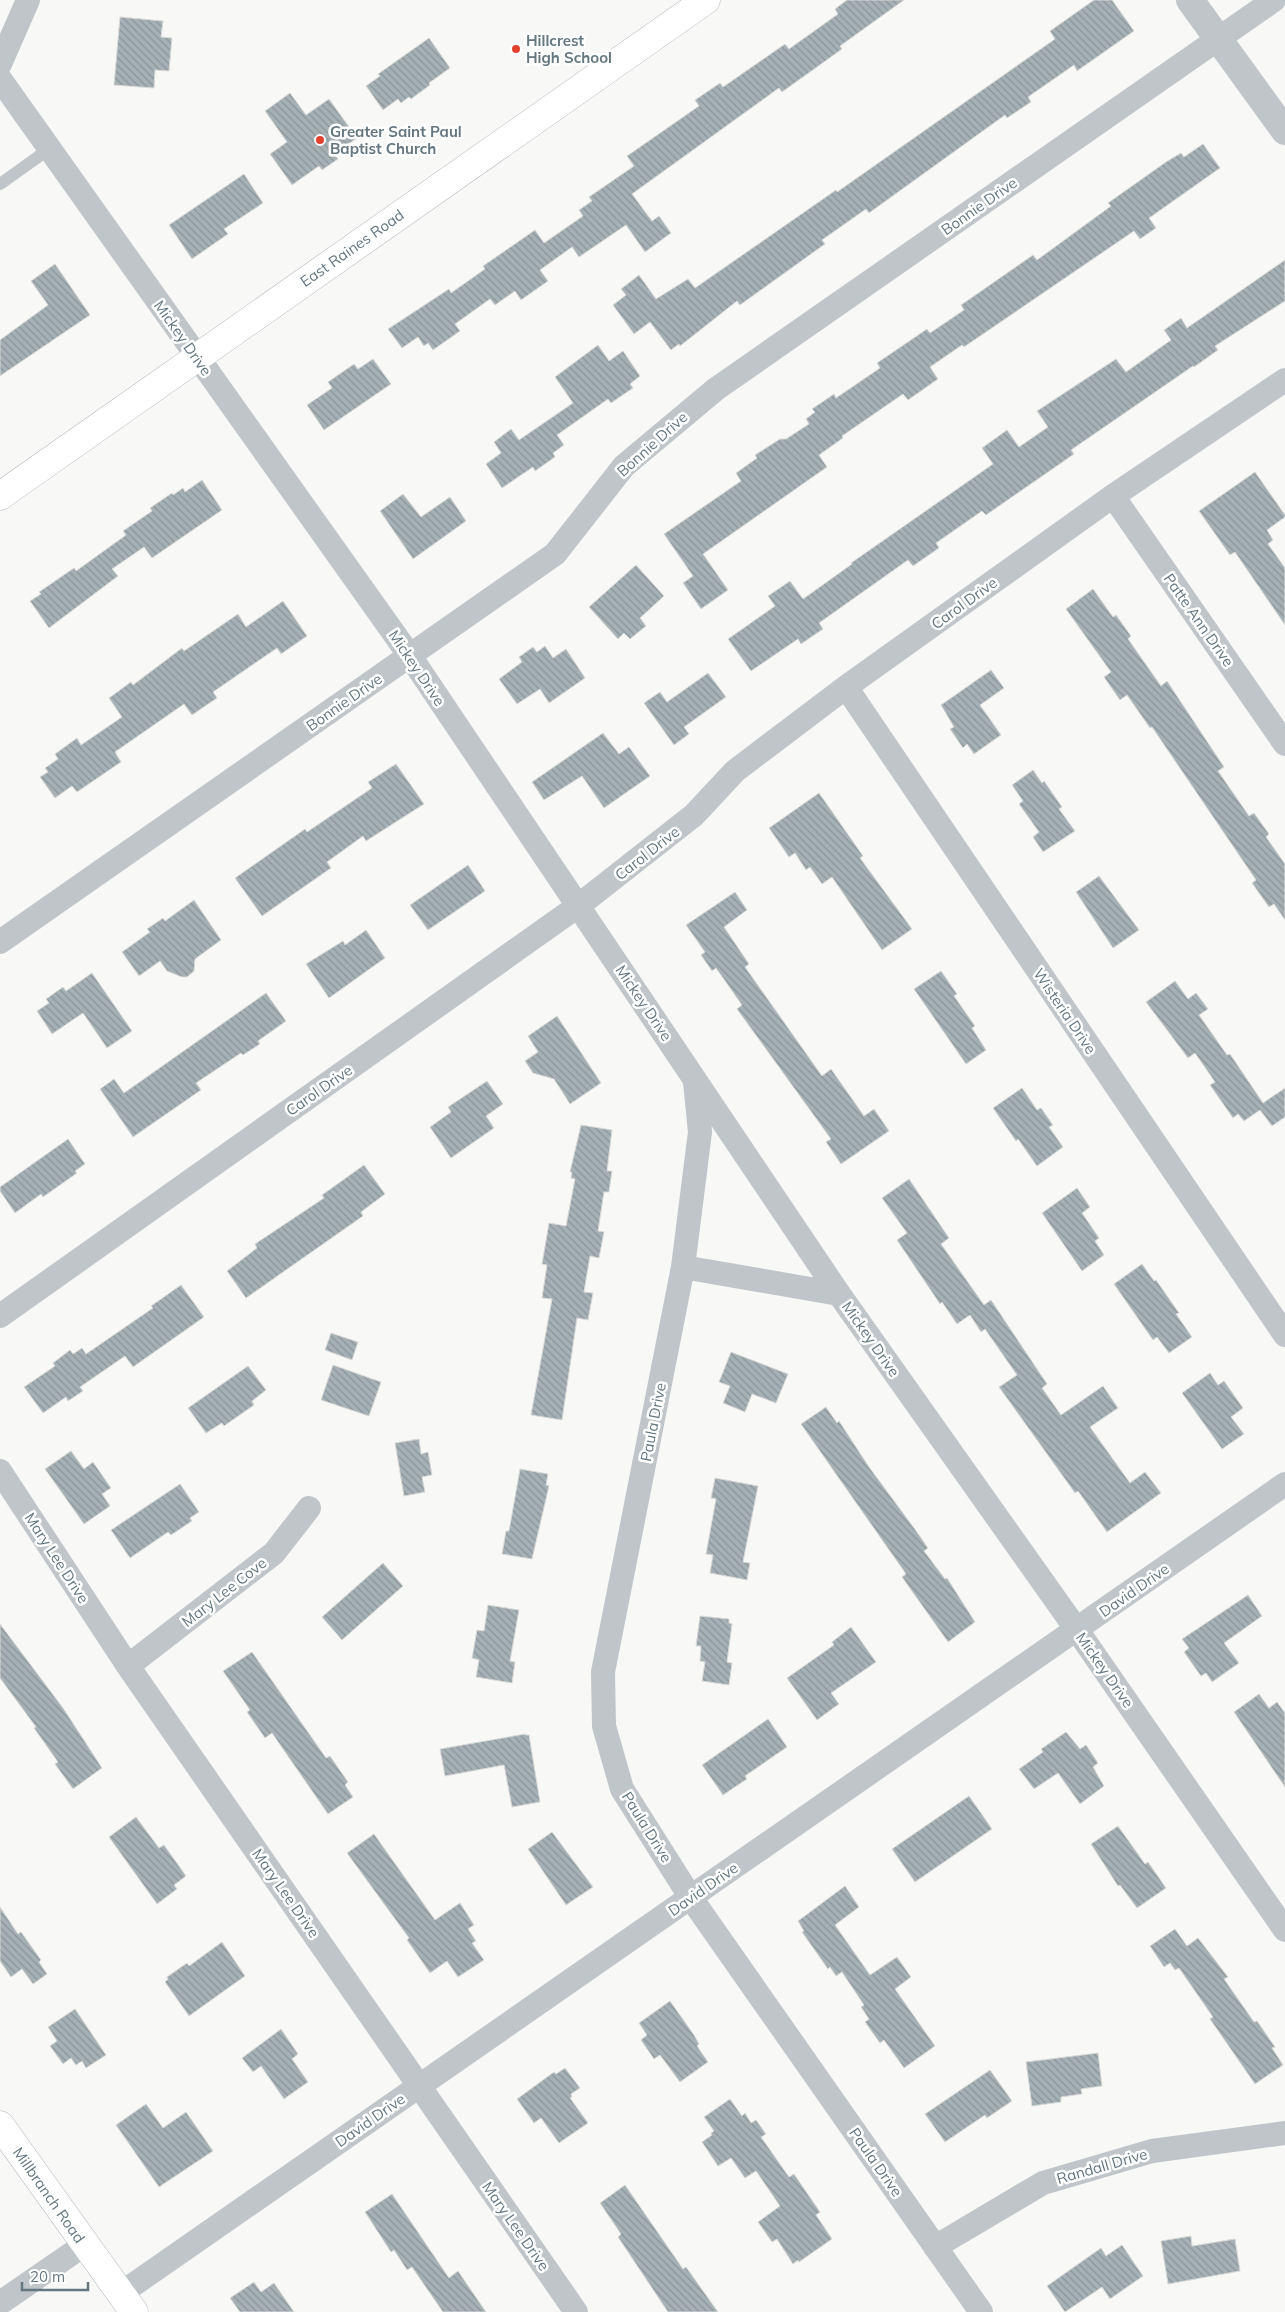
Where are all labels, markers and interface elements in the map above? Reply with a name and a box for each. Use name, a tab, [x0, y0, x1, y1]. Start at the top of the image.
place label: Hillcrest High School	[526, 31, 612, 67]
marker: Hillcrest High School	[510, 43, 522, 55]
place label: Greater Saint Paul Baptist Church	[330, 122, 462, 158]
marker: Greater Saint Paul Baptist Church	[314, 134, 326, 146]
street label: Bonnie Drive	[937, 173, 1021, 239]
street label: East Raines Road	[296, 205, 408, 291]
street label: Mickey Drive	[150, 297, 216, 379]
street label: Bonnie Drive	[613, 407, 691, 481]
street label: Patte Ann Drive	[1160, 570, 1238, 670]
street label: Carol Drive	[927, 573, 1001, 633]
street label: Mickey Drive	[385, 626, 449, 710]
street label: Bonnie Drive	[302, 669, 386, 735]
street label: Carol Drive	[611, 822, 683, 884]
street label: Mickey Drive	[612, 961, 676, 1045]
street label: Wisteria Drive	[1029, 965, 1101, 1057]
street label: Carol Drive	[282, 1060, 356, 1120]
street label: Mickey Drive	[838, 1298, 904, 1380]
street label: Paula Drive	[636, 1381, 670, 1463]
street label: Mary Lee Drive	[21, 1509, 93, 1607]
street label: Mary Lee Cove	[178, 1553, 270, 1631]
street label: David Drive	[1095, 1559, 1173, 1621]
street label: Mickey Drive	[1072, 1629, 1138, 1711]
street label: Paula Drive	[618, 1788, 676, 1866]
street label: Mary Lee Drive	[248, 1845, 324, 1941]
street label: David Drive	[664, 1858, 742, 1920]
street label: David Drive	[331, 2089, 409, 2151]
street label: Paula Drive	[845, 2124, 907, 2200]
street label: Millbranch Road	[9, 2143, 89, 2247]
street label: Randall Drive	[1054, 2144, 1150, 2188]
street label: Mary Lee Drive	[478, 2178, 554, 2274]
scale bar	[22, 2260, 89, 2292]
text: 20 m	[30, 2267, 65, 2286]

